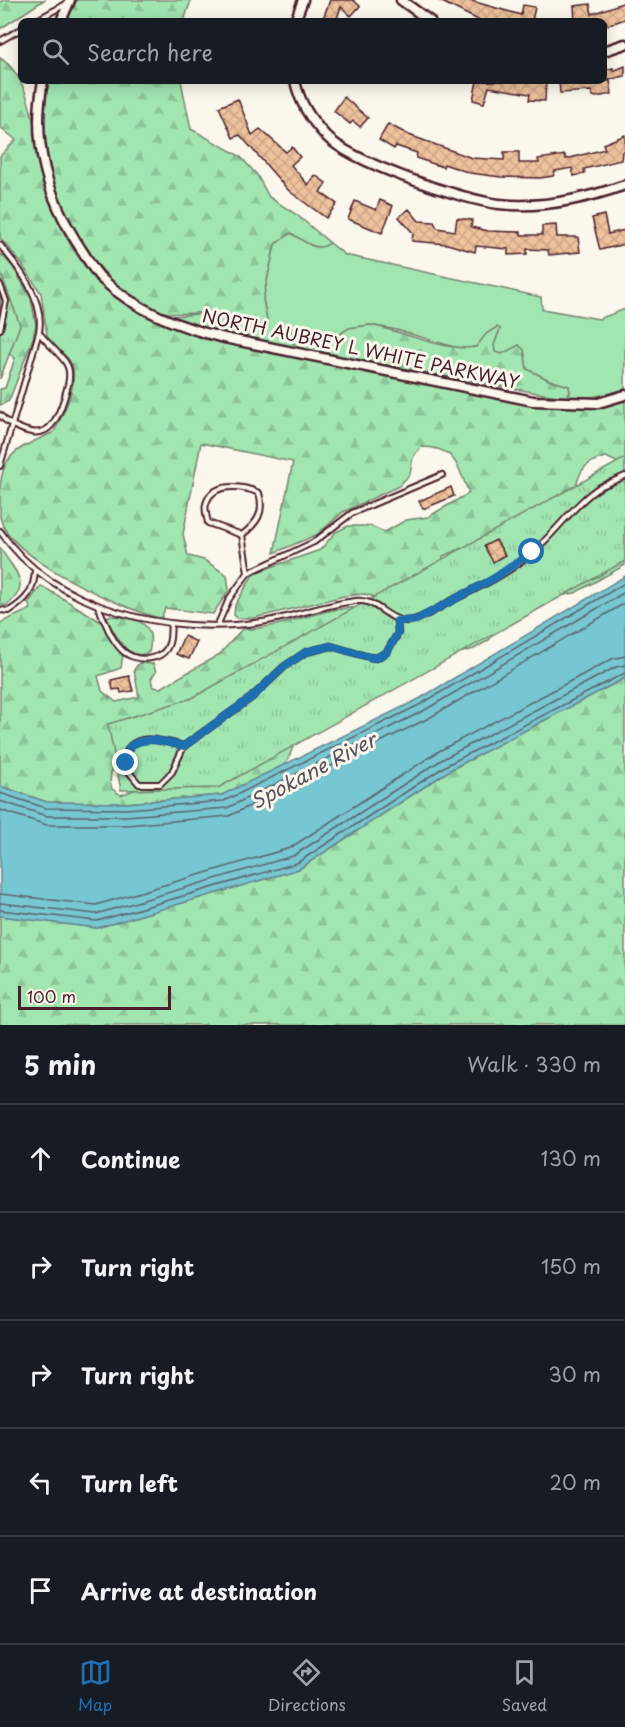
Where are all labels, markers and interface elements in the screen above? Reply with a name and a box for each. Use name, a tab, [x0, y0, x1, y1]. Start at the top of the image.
search box	[18, 18, 607, 84]
icon: search	[39, 35, 72, 68]
text: Search here	[87, 35, 213, 68]
street label: NORTH AUBREY L WHITE PARKWAY	[200, 301, 522, 395]
route start	[518, 538, 544, 564]
water label: Spokane River	[245, 723, 384, 816]
route end	[112, 749, 138, 775]
scale bar	[18, 983, 171, 1010]
text: 100 m	[27, 984, 76, 1008]
text: 5 min	[24, 1045, 96, 1084]
text: Walk · 330 m	[467, 1049, 601, 1079]
icon: ahead	[24, 1142, 57, 1175]
text: Continue	[81, 1142, 180, 1175]
text: 130 m	[541, 1143, 601, 1173]
icon: right	[24, 1250, 57, 1283]
text: Turn right	[81, 1250, 194, 1283]
text: 150 m	[541, 1251, 601, 1281]
icon: right	[24, 1358, 57, 1391]
text: Turn right	[81, 1358, 194, 1391]
text: 30 m	[548, 1359, 601, 1389]
icon: left	[24, 1466, 57, 1499]
text: Turn left	[81, 1466, 178, 1499]
text: 20 m	[549, 1467, 601, 1497]
icon: arrive	[24, 1574, 57, 1607]
text: Arrive at destination	[81, 1574, 317, 1607]
tab: Map	[78, 1656, 112, 1716]
tab: Directions	[268, 1656, 346, 1716]
tab: Saved	[502, 1656, 547, 1716]

